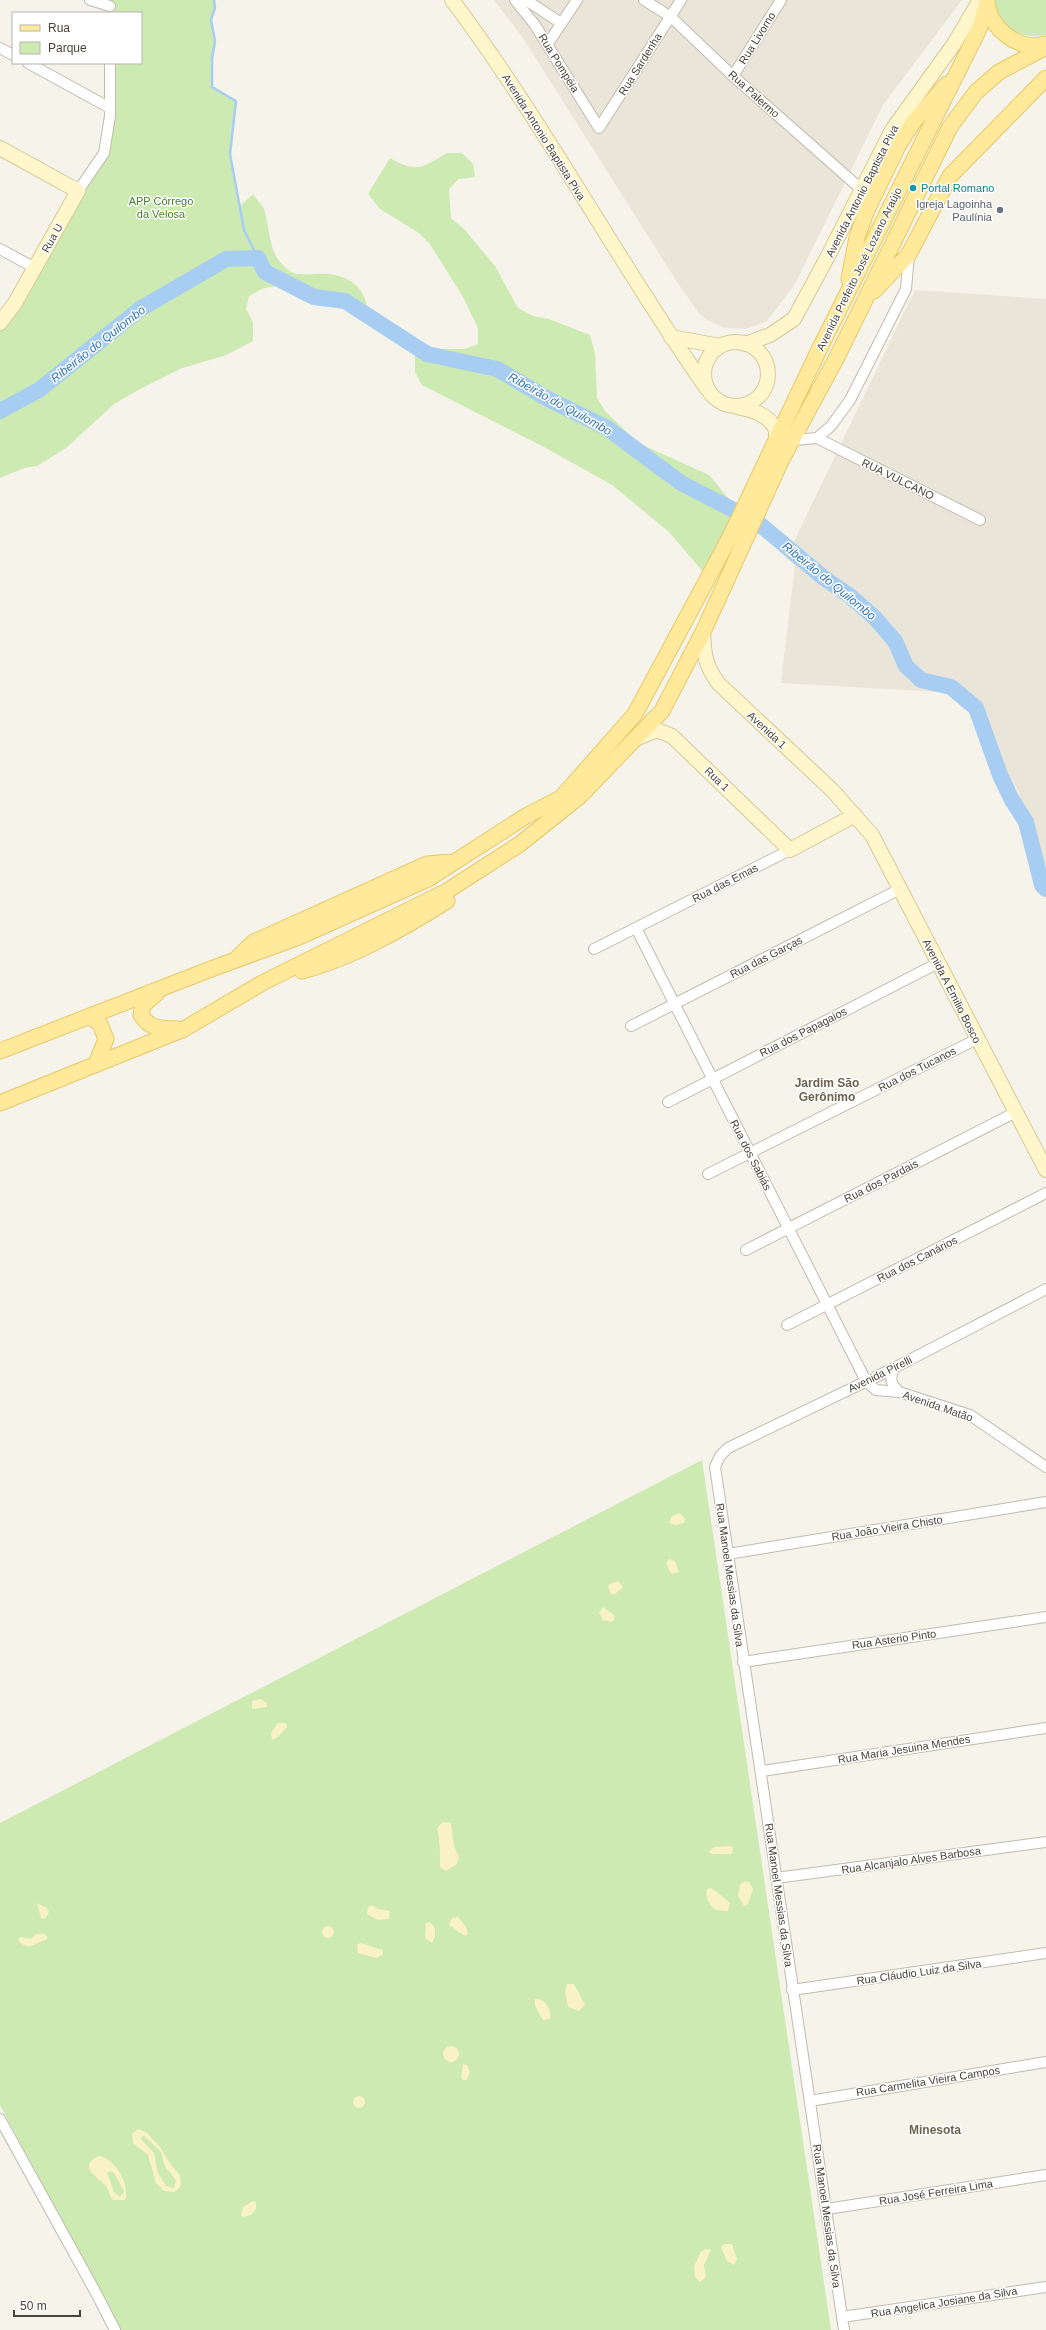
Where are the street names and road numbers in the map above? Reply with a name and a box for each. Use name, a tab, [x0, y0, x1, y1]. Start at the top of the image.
street label: Rua Livorno	[736, 10, 778, 66]
street label: Rua Sardenha	[616, 30, 664, 97]
street label: Rua Pompéia	[536, 32, 582, 95]
street label: Rua Palermo	[726, 68, 782, 120]
street label: Avenida Antonio Baptista Piva	[500, 72, 588, 203]
street label: Avenida Antonio Baptista Piva	[823, 122, 901, 259]
street label: Avenida Prefeito José Lozano Araújo	[814, 185, 904, 353]
street label: Rua U	[39, 221, 65, 255]
street label: RUA VULCANO	[860, 456, 936, 502]
street label: Avenida 1	[745, 709, 789, 751]
street label: Rua 1	[702, 764, 732, 794]
street label: Rua das Emas	[690, 861, 760, 905]
street label: Rua das Garças	[728, 933, 805, 980]
street label: Avenida A Emilio Bosco	[920, 937, 984, 1045]
street label: Rua dos Papagaios	[758, 1005, 849, 1059]
street label: Rua dos Tucanos	[876, 1044, 958, 1094]
street label: Rua dos Sabiás	[728, 1118, 774, 1193]
street label: Rua dos Pardais	[842, 1157, 920, 1205]
street label: Rua dos Canários	[875, 1233, 959, 1284]
street label: Avenida Pirelli	[846, 1353, 914, 1395]
street label: Avenida Matão	[901, 1388, 975, 1424]
street label: Rua Manoel Messias da Silva	[714, 1502, 746, 1648]
street label: Rua João Vieira Chisto	[831, 1513, 943, 1543]
street label: Rua Asterio Pinto	[851, 1627, 937, 1651]
street label: Rua Maria Jesuina Mendes	[837, 1733, 972, 1765]
street label: Rua Manoel Messias da Silva	[763, 1822, 795, 1968]
street label: Rua Alcanjalo Alves Barbosa	[841, 1844, 982, 1876]
street label: Rua Cláudio Luiz da Silva	[856, 1957, 983, 1987]
street label: Rua Carmelita Vieira Campos	[855, 2064, 1001, 2098]
street label: Rua Manoel Messias da Silva	[811, 2143, 843, 2289]
street label: Rua José Ferreira Lima	[878, 2177, 995, 2207]
street label: Rua Angelica Josiane da Silva	[870, 2284, 1019, 2320]

